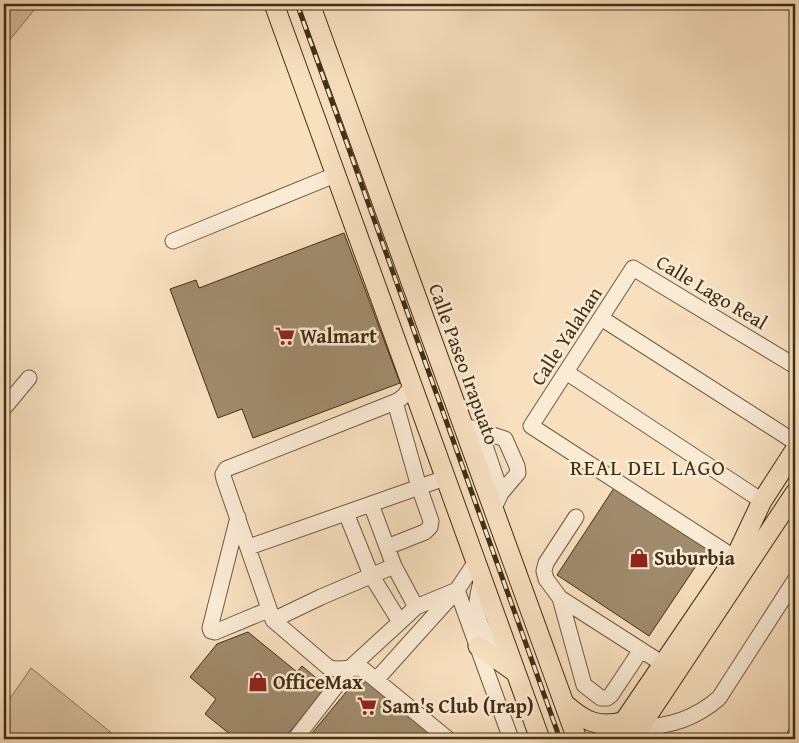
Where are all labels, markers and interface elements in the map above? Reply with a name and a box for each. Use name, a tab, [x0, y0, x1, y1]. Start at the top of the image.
street label: Calle Lago Real	[651, 247, 774, 336]
street label: Calle Paseo Irapuato	[422, 279, 507, 448]
street label: Calle Yalahan	[523, 281, 608, 391]
place label: Walmart	[300, 321, 377, 350]
supermarket icon: Walmart	[274, 325, 296, 347]
district label: REAL DEL LAGO	[570, 451, 726, 483]
place label: Suburbia	[654, 543, 736, 572]
shop icon: Suburbia	[628, 547, 650, 569]
place label: OfficeMax	[273, 667, 363, 696]
shop icon: OfficeMax	[247, 671, 269, 693]
place label: Sam's Club (Irap)	[382, 691, 534, 720]
supermarket icon: Sam's Club (Irap)	[356, 695, 378, 717]

